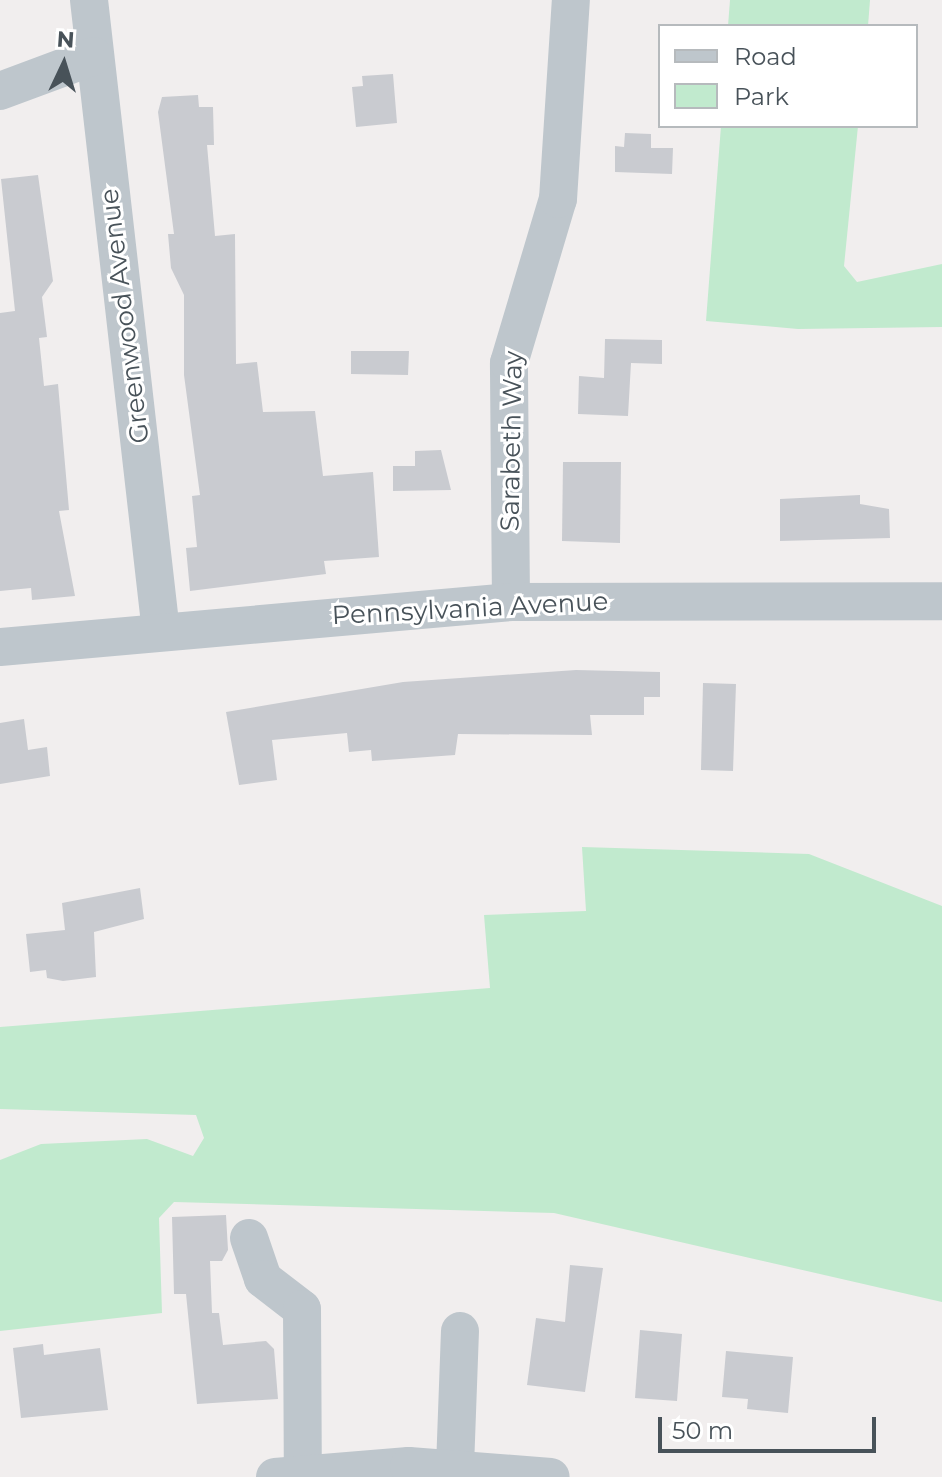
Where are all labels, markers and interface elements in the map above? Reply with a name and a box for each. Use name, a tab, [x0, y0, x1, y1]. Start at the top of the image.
north arrow	[24, 24, 104, 104]
legend	[658, 24, 918, 128]
text: N	[56, 25, 76, 54]
text: Road	[734, 42, 797, 71]
text: Park	[734, 82, 789, 111]
street label: Greenwood Avenue	[94, 187, 156, 445]
street label: Sarabeth Way	[495, 350, 529, 532]
street label: Pennsylvania Avenue	[331, 586, 609, 632]
scale bar	[662, 1401, 880, 1451]
text: 50 m	[672, 1416, 733, 1445]

